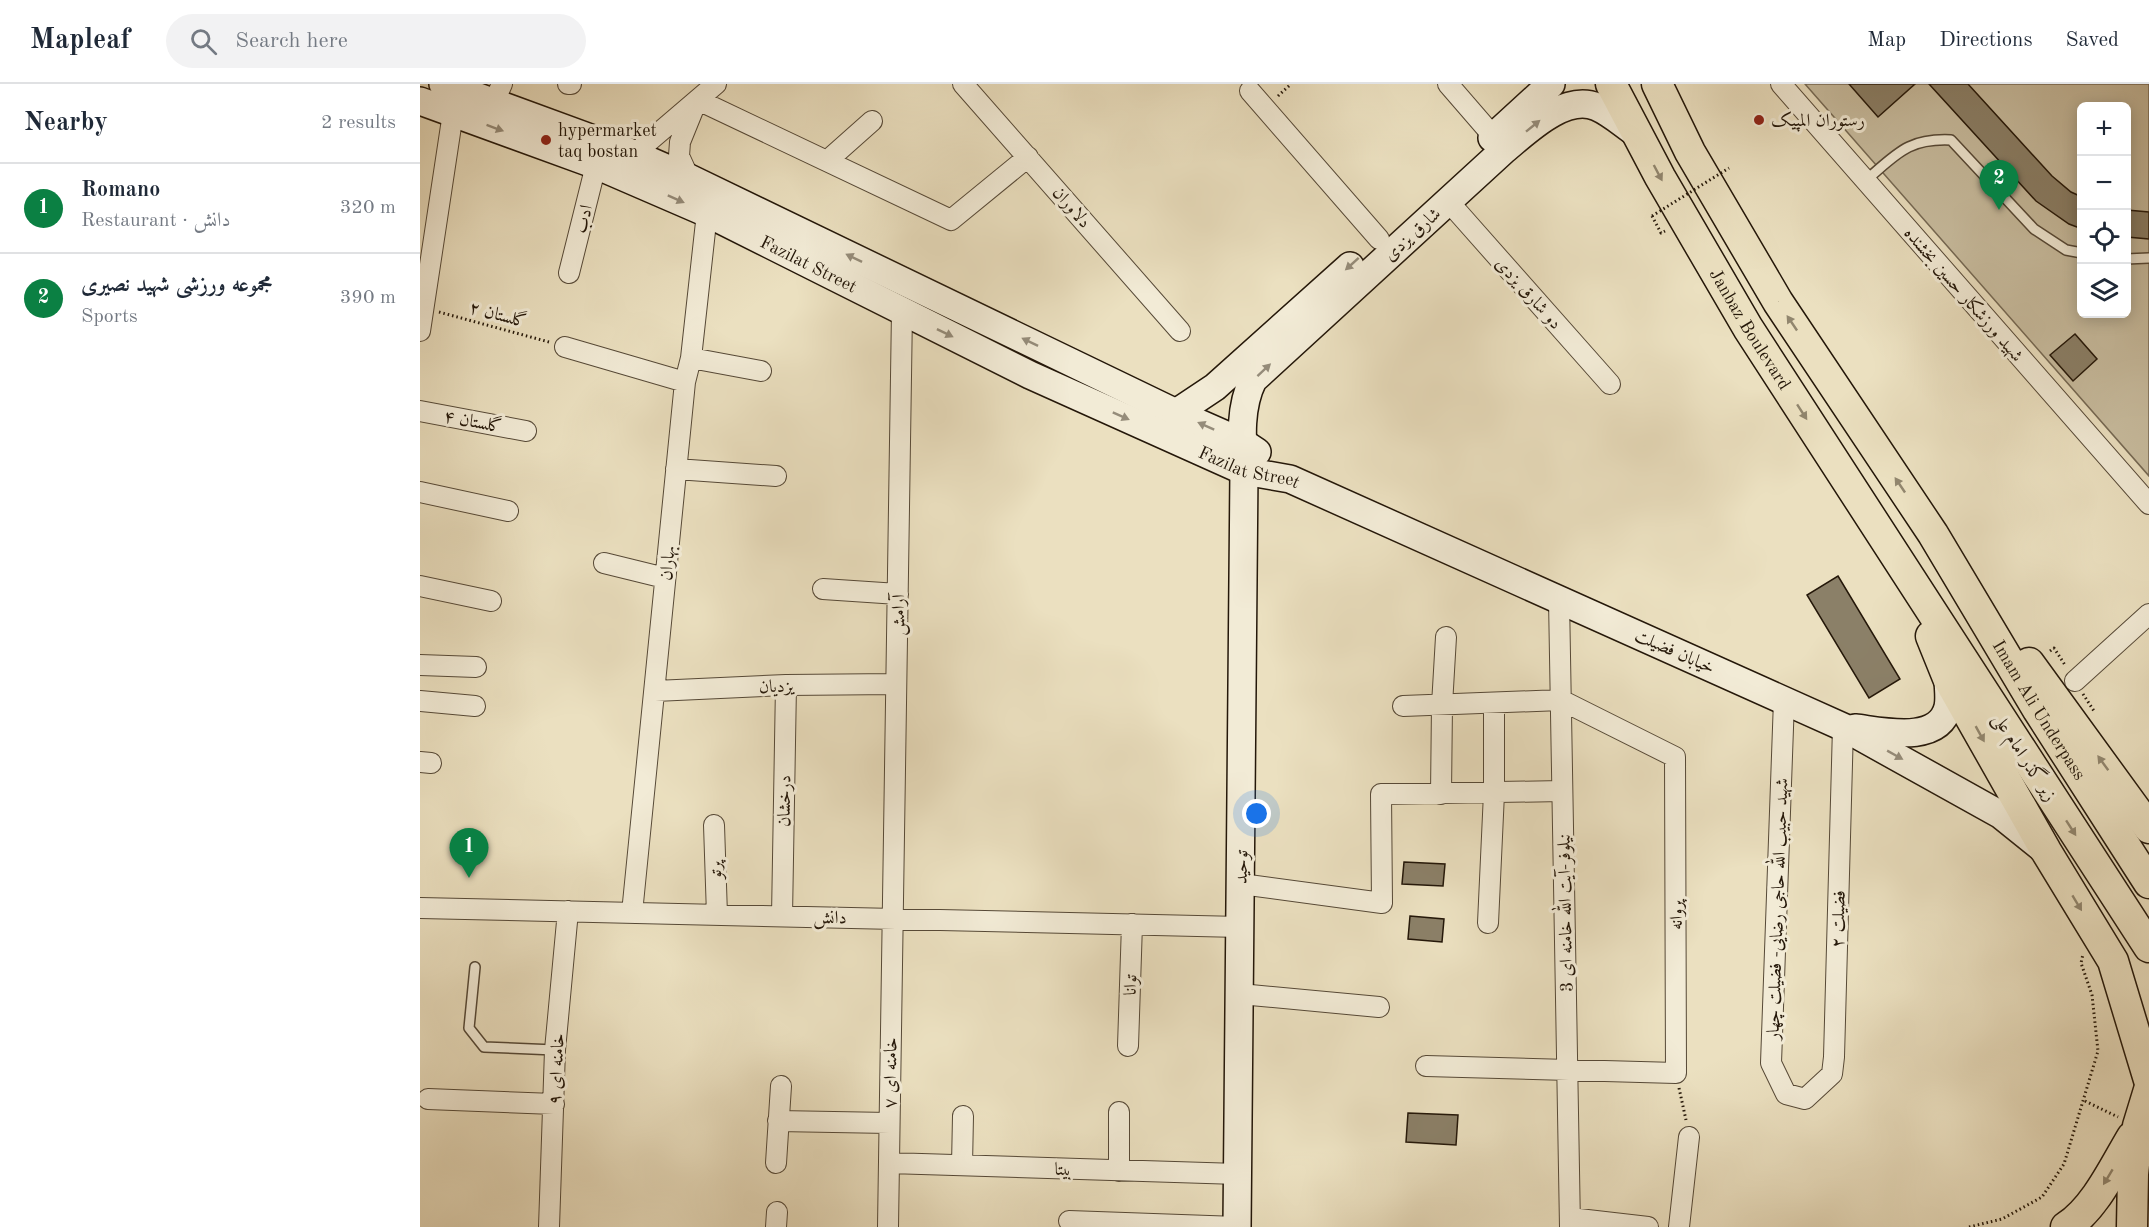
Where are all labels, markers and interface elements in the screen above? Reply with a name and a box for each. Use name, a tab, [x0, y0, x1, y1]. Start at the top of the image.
search box	[166, 14, 586, 68]
icon: search	[187, 25, 220, 58]
text: Mapleaf	[30, 27, 130, 55]
text: Search here	[235, 30, 348, 52]
text: Map	[1867, 30, 1906, 51]
text: Directions	[1939, 30, 2033, 51]
text: Saved	[2066, 30, 2119, 51]
map controls	[2077, 102, 2131, 318]
button: +	[2077, 102, 2131, 156]
text: Nearby	[24, 110, 108, 136]
place label: رستوران المپیک	[1771, 111, 1865, 132]
text: 2 results	[321, 113, 396, 133]
marker: رستوران المپیک	[1752, 113, 1766, 127]
one-way arrow	[1525, 119, 1541, 132]
place label: hypermarket taq bostan	[558, 122, 657, 161]
one-way arrow	[486, 123, 504, 133]
marker: hypermarket taq bostan	[539, 133, 553, 147]
button: −	[2077, 156, 2131, 210]
pin: 2	[1980, 160, 2018, 210]
one-way arrow	[1653, 165, 1663, 182]
text: Romano	[81, 179, 160, 201]
street label: دلاوران	[1048, 184, 1094, 232]
one-way arrow	[667, 195, 685, 205]
text: 1	[38, 198, 49, 218]
text: 320 m	[340, 198, 396, 218]
street label: ادب	[572, 203, 597, 236]
street label: شارق یزدی	[1381, 205, 1445, 265]
button: locate	[2077, 210, 2131, 264]
text: Restaurant · دانش	[81, 211, 230, 231]
street label: شهید ورزشکار حسین بخشنده	[1899, 223, 2027, 367]
street label: Fazilat Street	[757, 233, 860, 297]
one-way arrow	[845, 253, 863, 263]
street label: دو شارق یزدی	[1491, 254, 1565, 334]
one-way arrow	[1345, 257, 1360, 270]
button: layers	[2077, 264, 2131, 318]
street label: Janbaz Boulevard	[1706, 266, 1793, 393]
text: مجموعه ورزشی شهید نصیری	[81, 274, 272, 296]
text: 2	[38, 288, 49, 308]
text: 390 m	[340, 288, 396, 308]
street label: گلستان ۲	[467, 296, 529, 331]
text: Sports	[81, 307, 138, 327]
one-way arrow	[1787, 315, 1798, 331]
one-way arrow	[936, 328, 953, 337]
one-way arrow	[1021, 338, 1038, 347]
one-way arrow	[1257, 363, 1272, 377]
one-way arrow	[1796, 403, 1808, 419]
street label: گلستان ۴	[442, 405, 504, 436]
one-way arrow	[1113, 411, 1130, 420]
one-way arrow	[1196, 421, 1214, 431]
street label: Fazilat Street	[1195, 444, 1302, 492]
one-way arrow	[1895, 477, 1906, 493]
street label: بهاران	[657, 545, 681, 582]
street label: آرامش	[888, 592, 910, 636]
street label: خیابان فضیلت	[1632, 626, 1717, 678]
street label: Imam Ali Underpass	[1988, 637, 2089, 784]
street label: یزدیان	[758, 677, 795, 698]
street label: زیر گذر امام علی	[1984, 708, 2063, 808]
one-way arrow	[1975, 726, 1985, 743]
one-way arrow	[1886, 750, 1903, 760]
one-way arrow	[2097, 756, 2109, 772]
street label: درخشان	[776, 775, 795, 827]
street label: شهید حبیب الله حاجی رضایی- فضیلت چهار	[1758, 778, 1794, 1042]
your location	[1242, 799, 1271, 828]
one-way arrow	[2065, 819, 2077, 835]
pin: 1	[449, 828, 488, 878]
street label: نیلوفر-آیت الله خامنه ای 3	[1550, 834, 1578, 992]
street label: توحید	[1233, 849, 1252, 884]
street label: پرتو	[707, 859, 726, 881]
street label: فضیلت ۲	[1829, 890, 1849, 948]
one-way arrow	[2072, 895, 2083, 911]
street label: پروانه	[1668, 898, 1687, 930]
street label: دانش	[813, 909, 847, 929]
street label: توانا	[1122, 974, 1141, 996]
street label: خامنه ای ۹	[546, 1033, 568, 1105]
street label: خامنه ای ۷	[881, 1037, 901, 1109]
street label: بیتا	[1054, 1161, 1072, 1180]
one-way arrow	[2103, 1169, 2114, 1185]

